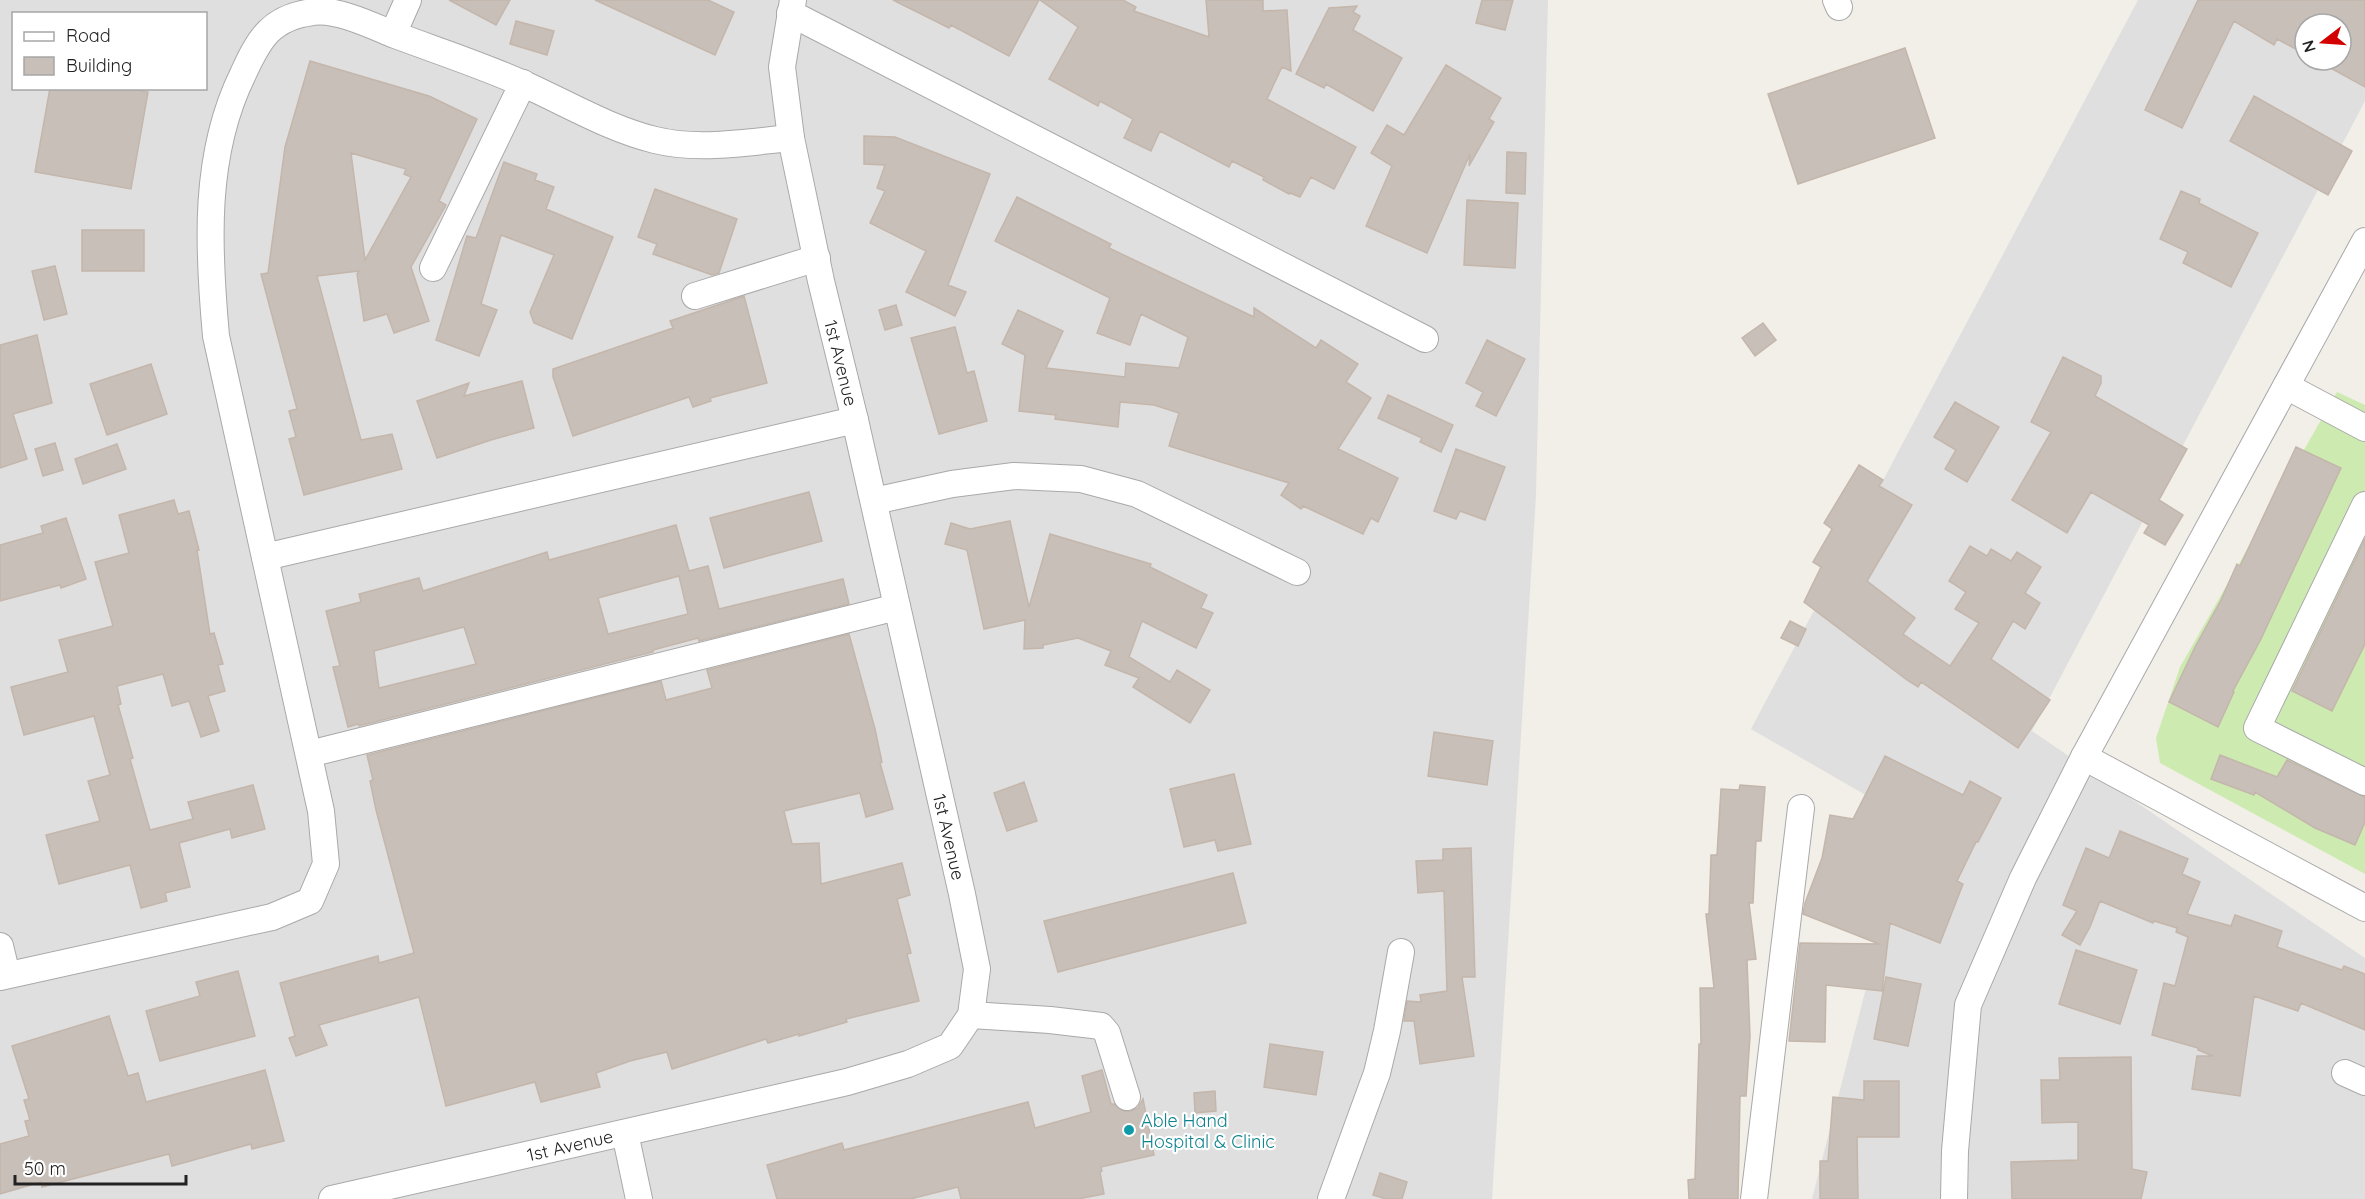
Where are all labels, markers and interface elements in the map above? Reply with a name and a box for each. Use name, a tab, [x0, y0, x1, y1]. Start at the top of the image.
legend	[12, 12, 207, 90]
north arrow	[2293, 12, 2353, 72]
text: Road	[66, 24, 111, 47]
text: N	[2297, 38, 2320, 55]
text: Building	[66, 54, 132, 77]
street label: 1st Avenue	[819, 318, 863, 408]
street label: 1st Avenue	[928, 792, 970, 882]
place label: Able Hand Hospital & Clinic	[1141, 1109, 1275, 1153]
marker: Able Hand Hospital & Clinic	[1122, 1123, 1136, 1137]
street label: 1st Avenue	[525, 1124, 615, 1166]
scale bar	[15, 1148, 186, 1186]
text: 50 m	[24, 1157, 66, 1180]

